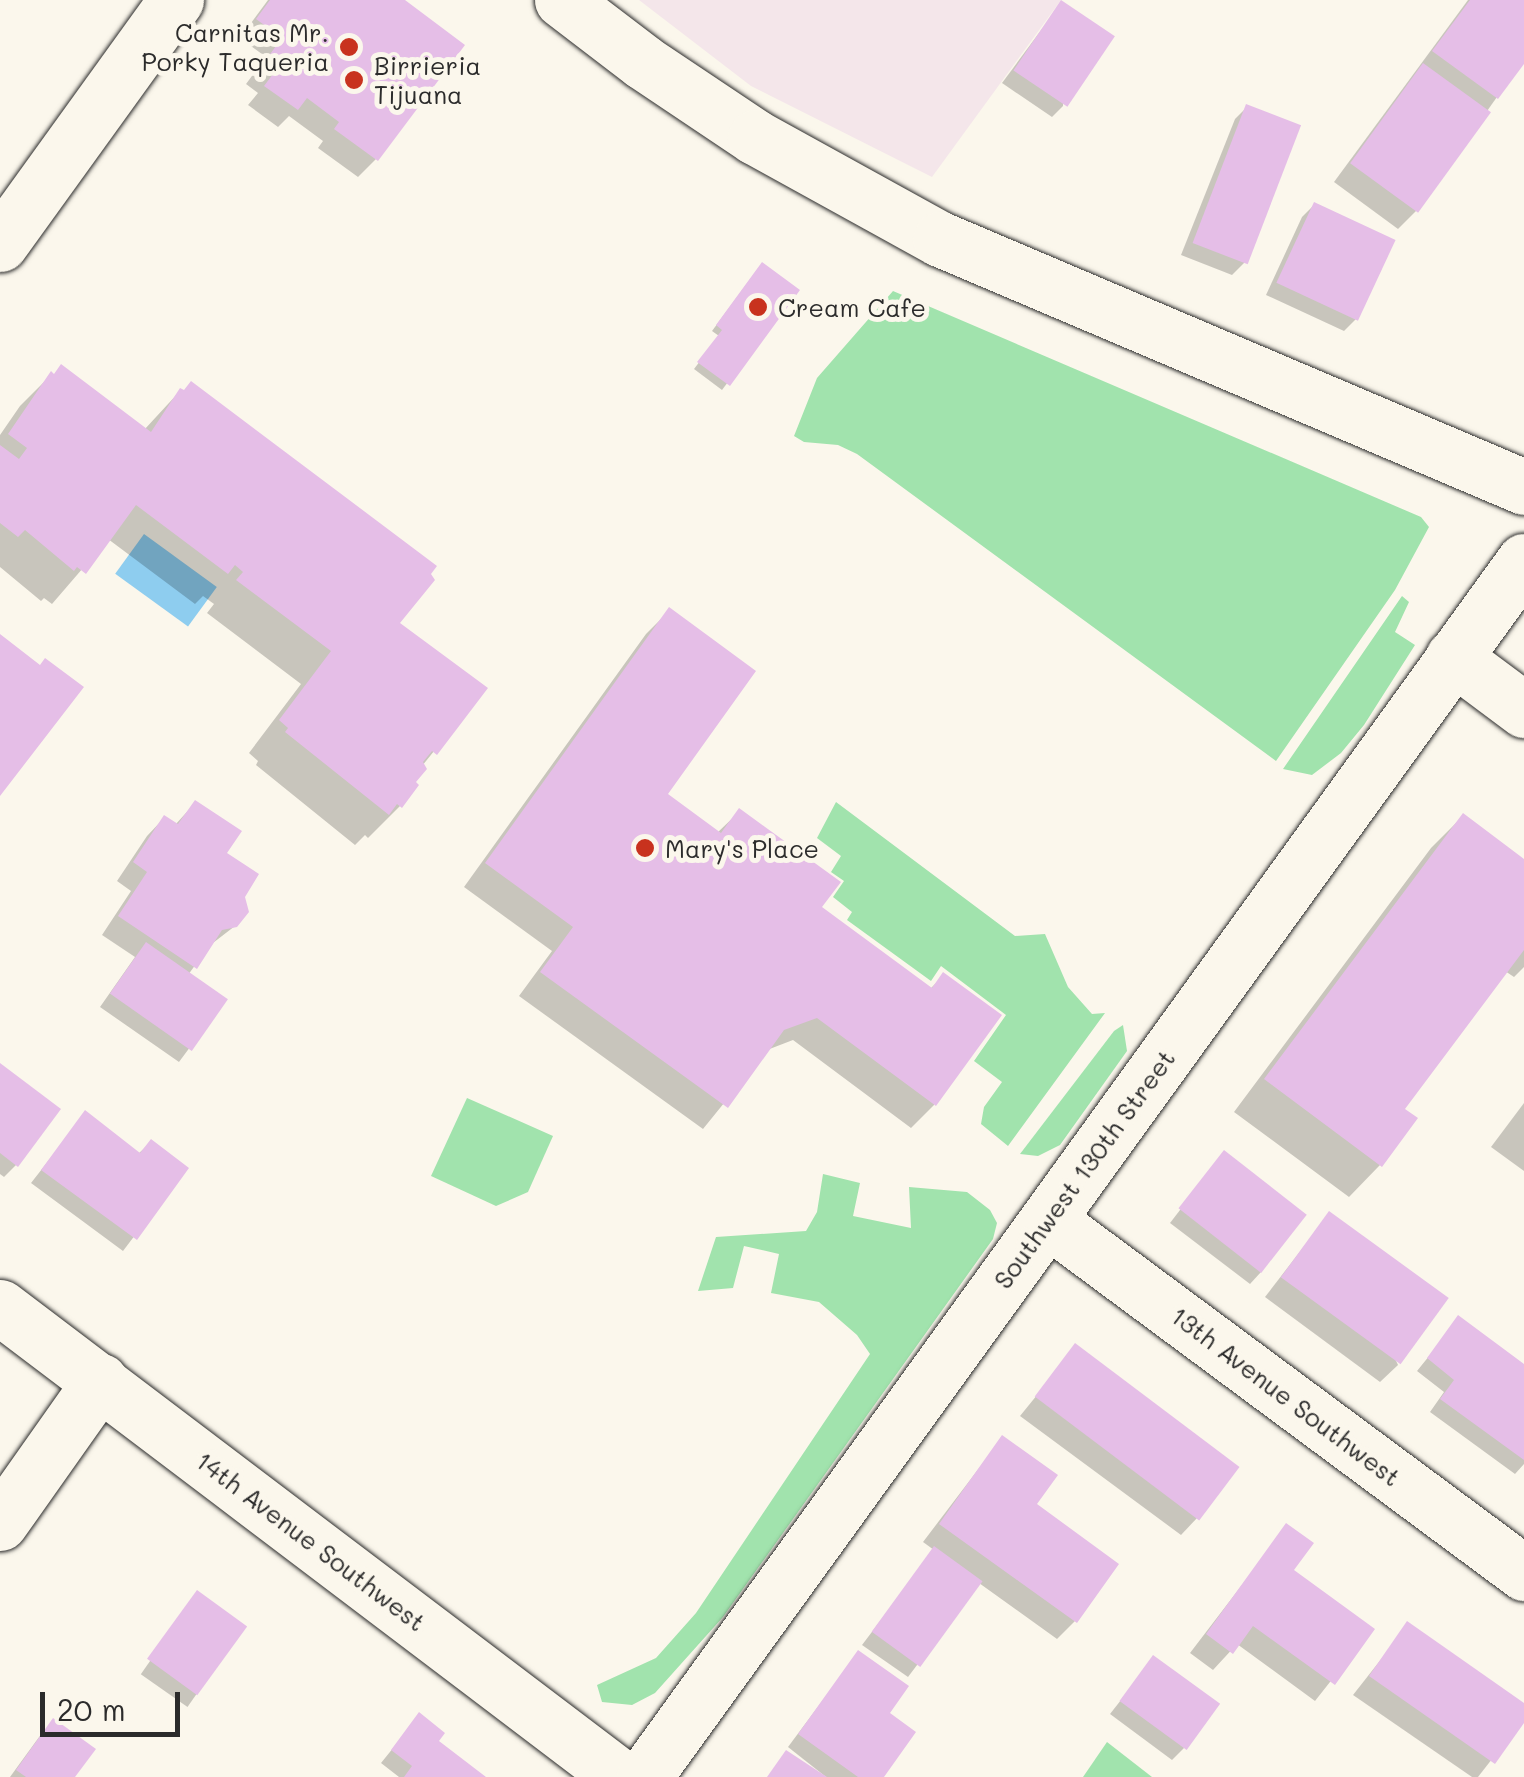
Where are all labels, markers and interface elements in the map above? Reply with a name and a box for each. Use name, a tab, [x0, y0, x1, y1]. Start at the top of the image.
place label: Carnitas Mr. Porky Taqueria	[142, 18, 329, 77]
marker: Carnitas Mr. Porky Taqueria	[338, 36, 360, 58]
place label: Birrieria Tijuana	[374, 51, 481, 110]
marker: Birrieria Tijuana	[343, 69, 365, 91]
place label: Cream Cafe	[778, 292, 926, 322]
marker: Cream Cafe	[747, 296, 769, 318]
place label: Mary's Place	[665, 833, 819, 863]
marker: Mary's Place	[634, 837, 656, 859]
street label: Southwest 130th Street	[987, 1044, 1181, 1294]
street label: 13th Avenue Southwest	[1166, 1300, 1406, 1492]
street label: 14th Avenue Southwest	[191, 1445, 431, 1637]
scale bar	[45, 1672, 185, 1734]
text: 20 m	[57, 1689, 126, 1729]

